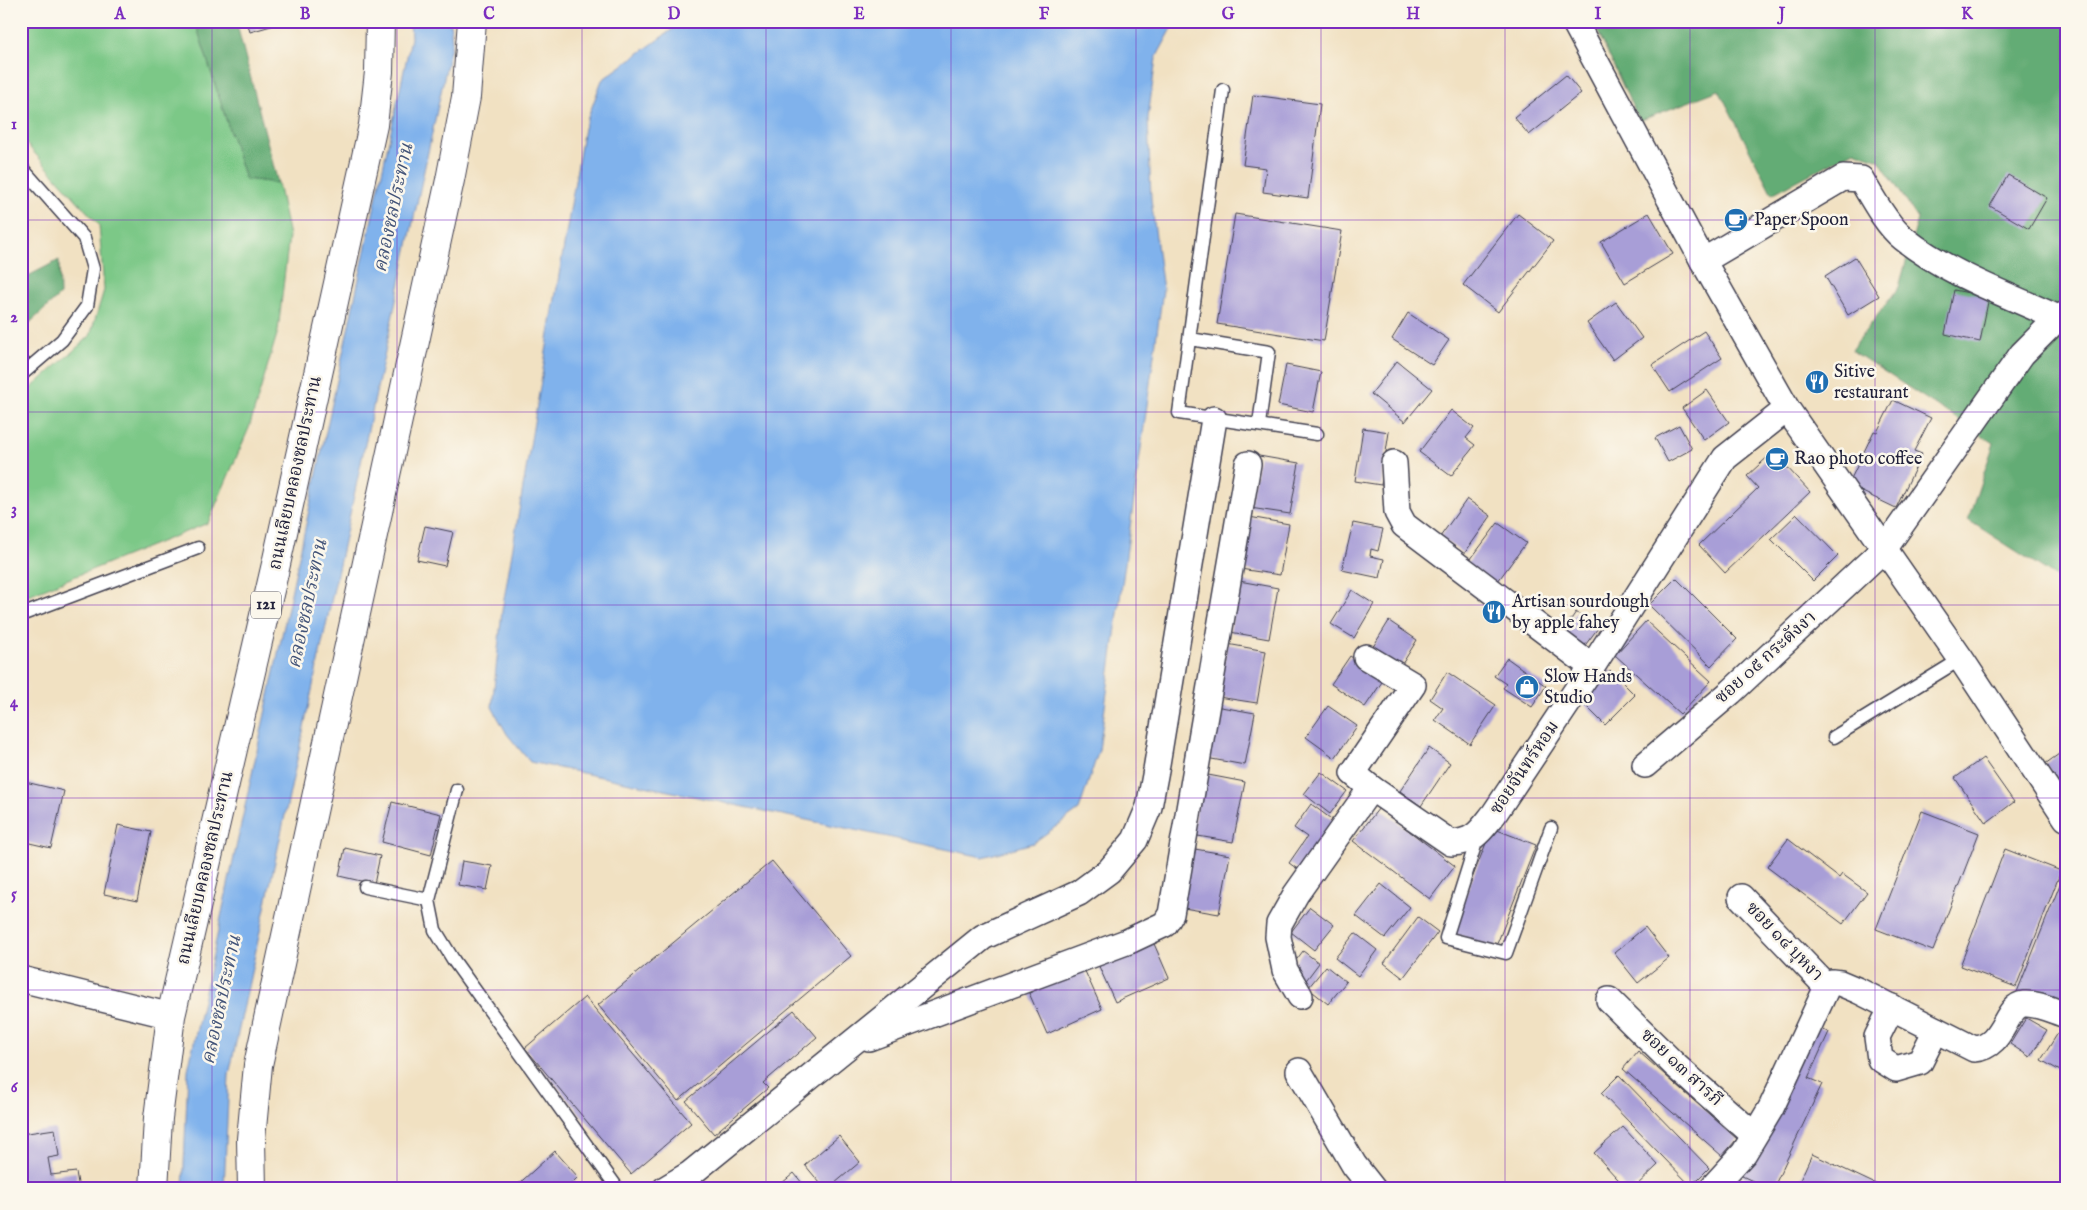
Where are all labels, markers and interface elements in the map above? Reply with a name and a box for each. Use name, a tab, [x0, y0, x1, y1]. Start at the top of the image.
text: A	[114, 5, 127, 25]
text: B	[300, 5, 311, 25]
text: C	[483, 5, 495, 25]
text: D	[668, 5, 681, 25]
text: E	[853, 5, 865, 25]
text: F	[1039, 5, 1050, 25]
text: G	[1222, 5, 1235, 25]
text: H	[1406, 5, 1420, 25]
text: I	[1595, 5, 1602, 25]
text: J	[1777, 5, 1786, 25]
text: K	[1961, 5, 1974, 25]
text: 1	[11, 115, 17, 135]
water label: คลองชลประทาน	[369, 141, 419, 275]
cafe icon: Paper Spoon	[1723, 207, 1749, 233]
place label: Paper Spoon	[1754, 209, 1849, 232]
text: 2	[10, 308, 18, 328]
place label: Sitive restaurant	[1834, 361, 1909, 405]
restaurant icon: Sitive restaurant	[1804, 369, 1830, 395]
street label: ถนนเลียบคลองชลประทาน	[264, 374, 328, 572]
cafe icon: Rao photo coffee	[1764, 446, 1790, 472]
place label: Rao photo coffee	[1794, 448, 1922, 471]
text: 3	[11, 500, 17, 520]
water label: คลองชลประทาน	[283, 537, 333, 671]
place label: Artisan sourdough by apple fahey	[1511, 591, 1650, 635]
road number: 121	[251, 592, 281, 618]
restaurant icon: Artisan sourdough by apple fahey	[1481, 599, 1507, 625]
street label: ซอย ๐๕ กระดังงา	[1711, 606, 1821, 710]
place label: Slow Hands Studio	[1544, 666, 1632, 710]
shop icon: Slow Hands Studio	[1514, 674, 1540, 700]
text: 4	[10, 693, 19, 713]
street label: ซอยจันทร์หอม	[1484, 716, 1565, 819]
street label: ถนนเลียบคลองชลประทาน	[173, 769, 240, 967]
text: 5	[11, 885, 17, 905]
street label: ซอย ๑๔ บุหงา	[1740, 897, 1828, 987]
water label: คลองชลประทาน	[197, 933, 247, 1067]
street label: ซอย ๑๓ สารภี	[1635, 1024, 1727, 1112]
text: 6	[11, 1078, 19, 1098]

